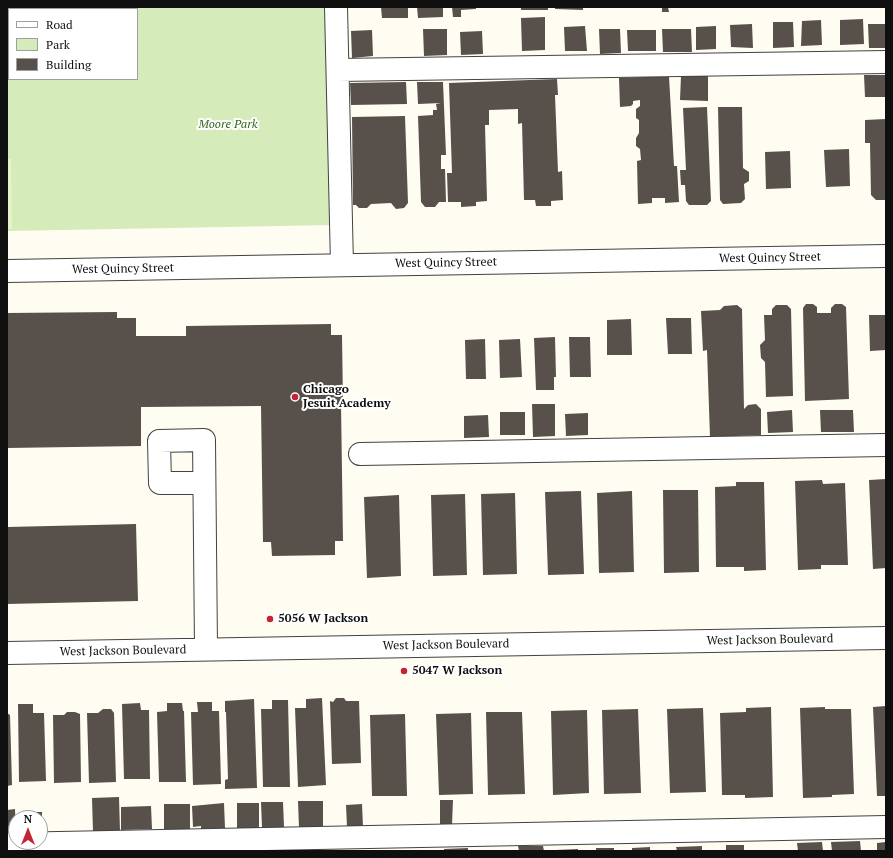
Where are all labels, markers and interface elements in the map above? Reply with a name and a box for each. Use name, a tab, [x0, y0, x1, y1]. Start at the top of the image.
legend	[8, 8, 138, 80]
text: Road	[46, 17, 73, 32]
text: Park	[46, 37, 70, 52]
text: Building	[46, 57, 91, 72]
park label: Moore Park	[198, 118, 258, 132]
street label: West Quincy Street	[719, 250, 821, 266]
street label: West Quincy Street	[395, 255, 497, 271]
street label: West Quincy Street	[72, 261, 174, 277]
place label: Chicago Jesuit Academy	[303, 383, 391, 411]
marker: Chicago Jesuit Academy	[290, 392, 300, 402]
place label: 5056 W Jackson	[278, 612, 368, 626]
marker: 5056 W Jackson	[265, 614, 275, 624]
street label: West Jackson Boulevard	[707, 632, 833, 648]
street label: West Jackson Boulevard	[383, 637, 509, 653]
street label: West Jackson Boulevard	[60, 643, 186, 659]
place label: 5047 W Jackson	[412, 664, 502, 678]
marker: 5047 W Jackson	[399, 666, 409, 676]
north arrow	[8, 810, 48, 850]
text: N	[24, 812, 32, 826]

